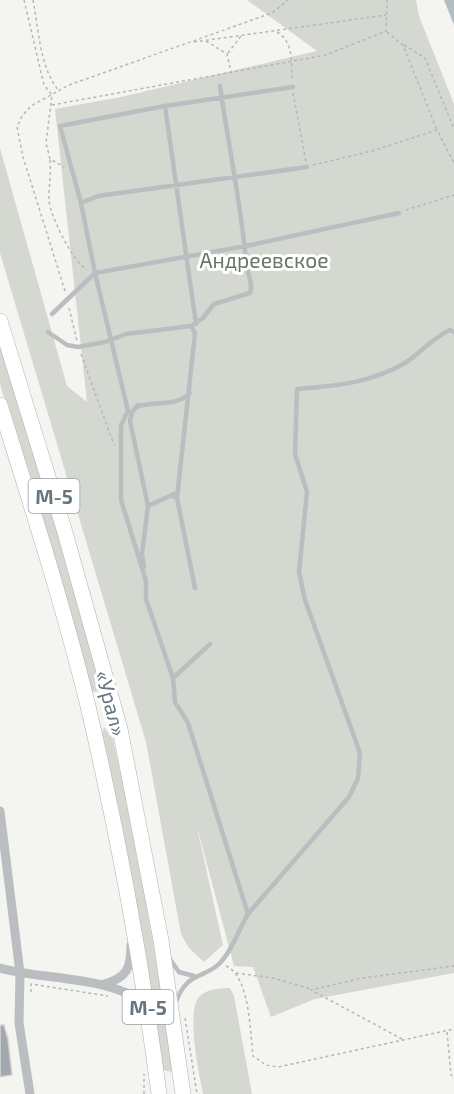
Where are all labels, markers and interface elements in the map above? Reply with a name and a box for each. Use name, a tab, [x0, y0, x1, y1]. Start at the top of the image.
park label: Андреевское	[200, 247, 328, 272]
road number: М-5	[28, 479, 80, 513]
street label: «Урал»	[91, 667, 133, 739]
road number: М-5	[122, 990, 174, 1024]

